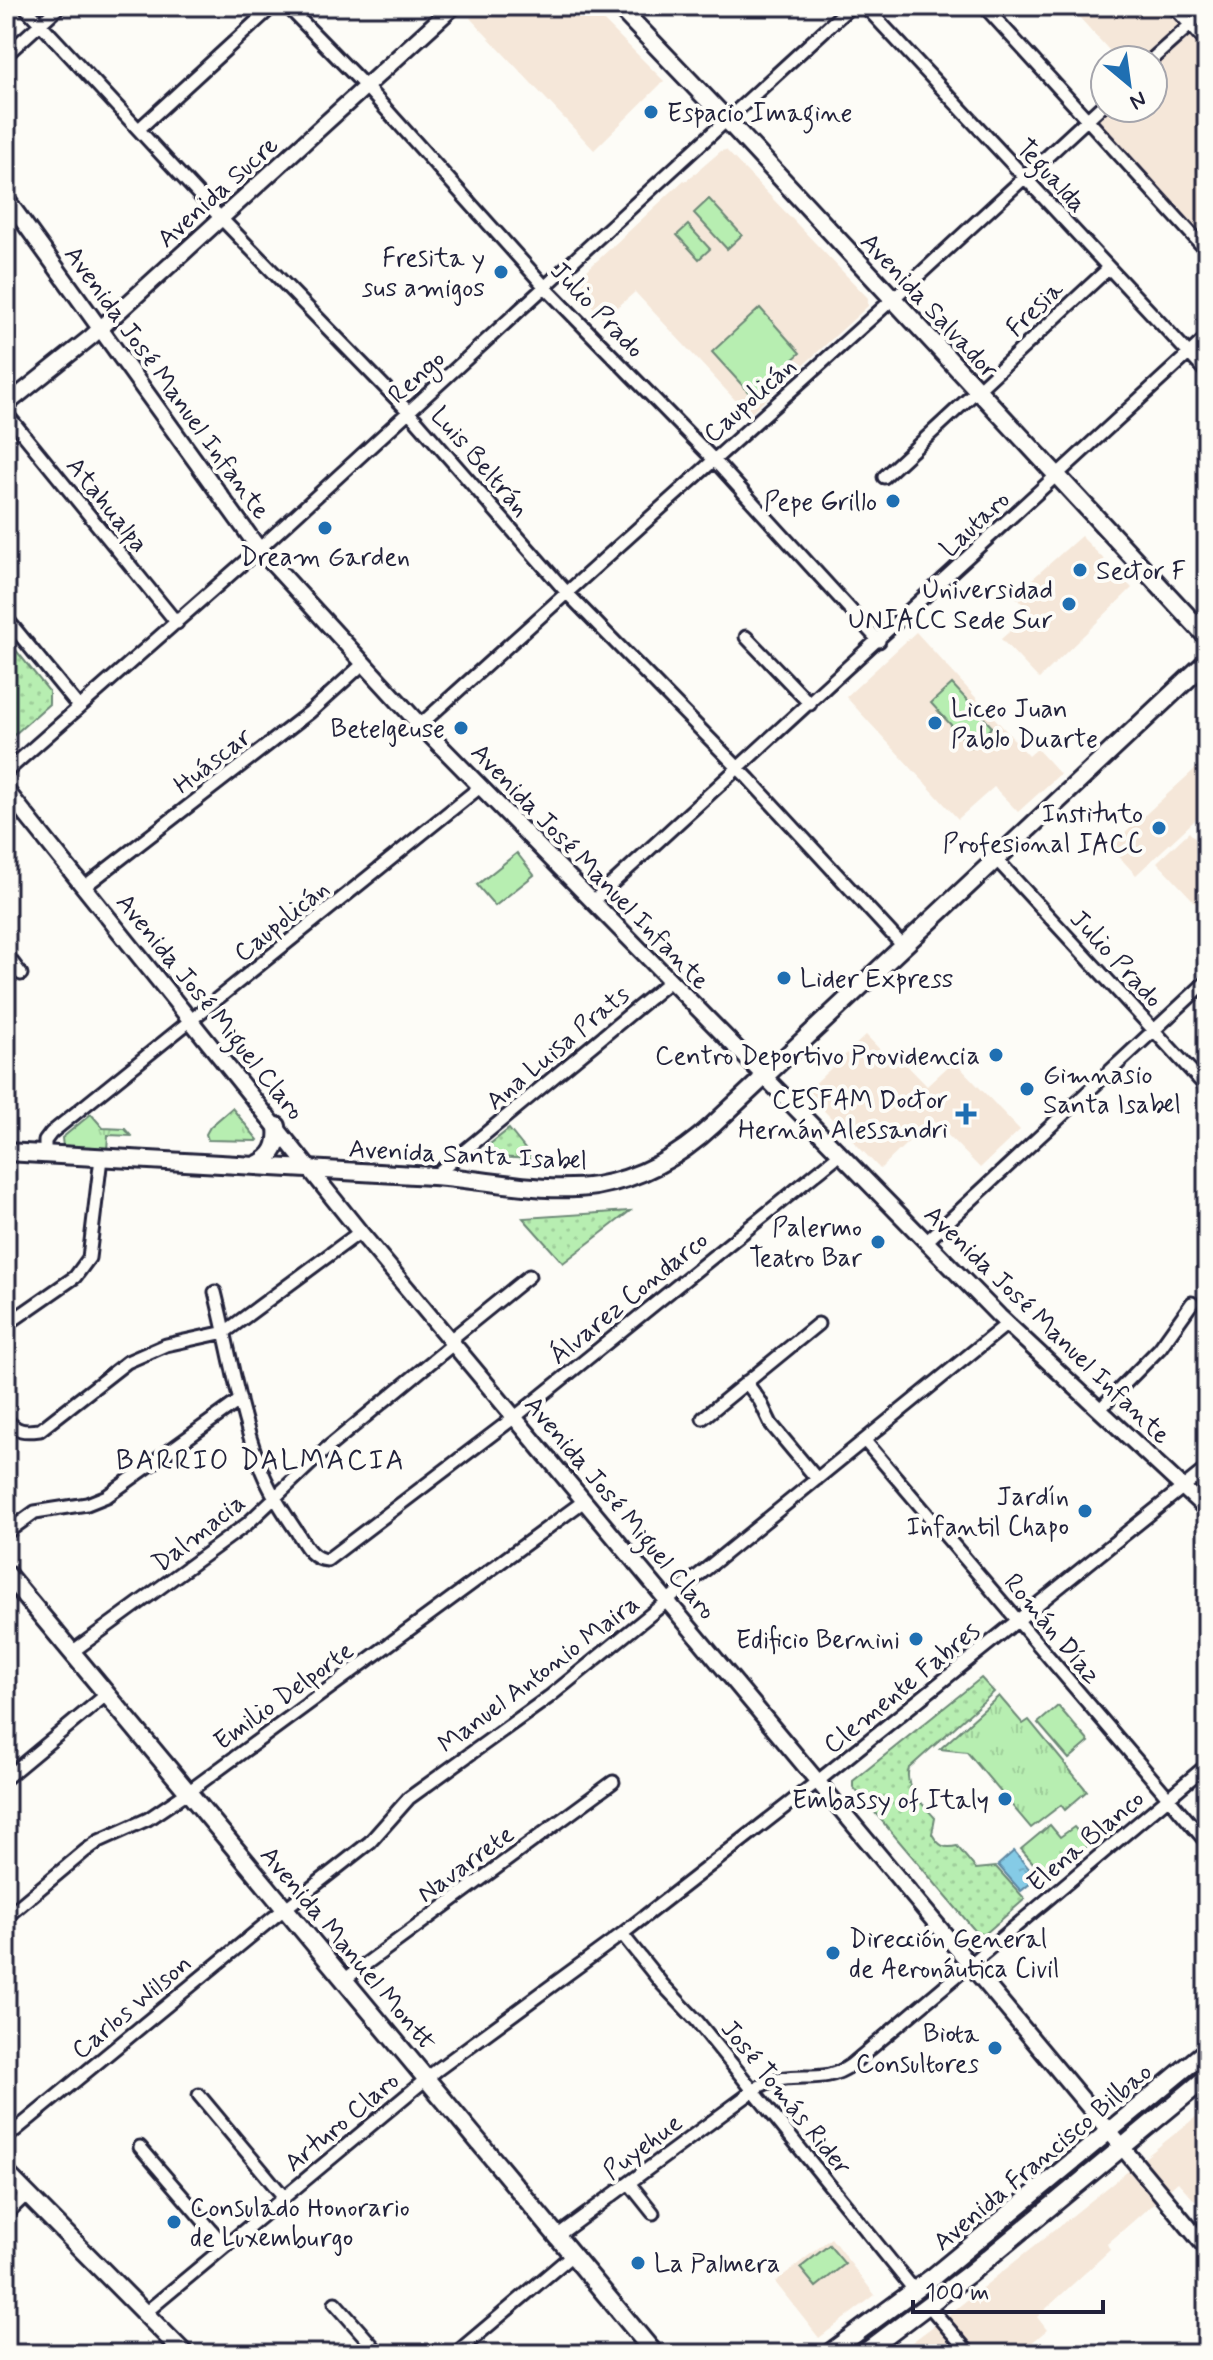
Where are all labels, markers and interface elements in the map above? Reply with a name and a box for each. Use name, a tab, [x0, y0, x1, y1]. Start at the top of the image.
north arrow	[1089, 44, 1169, 124]
text: N	[1125, 84, 1151, 116]
place label: Espacio Imagine	[667, 97, 853, 134]
marker: Espacio Imagine	[642, 103, 660, 121]
street label: Avenida Sucre	[150, 129, 286, 256]
street label: Tegualda	[1005, 132, 1094, 223]
street label: Avenida Salvador	[852, 226, 1005, 387]
street label: Avenida José Manuel Infante	[55, 239, 277, 527]
place label: Fresita y sus amigos	[362, 242, 485, 306]
street label: Julio Prado	[542, 255, 651, 366]
marker: Fresita y sus amigos	[492, 263, 510, 281]
street label: Fresia	[999, 273, 1072, 345]
street label: Rengo	[382, 343, 455, 414]
street label: Caupolicán	[697, 350, 804, 451]
street label: Luis Beltrán	[422, 400, 537, 525]
street label: Atahualpa	[57, 450, 155, 560]
street label: Lautaro	[933, 483, 1018, 566]
place label: Pepe Grillo	[764, 486, 877, 520]
marker: Pepe Grillo	[884, 492, 902, 510]
marker: Dream Garden	[316, 519, 334, 537]
place label: Dream Garden	[240, 541, 410, 575]
place label: Sector F	[1096, 555, 1186, 589]
marker: Sector F	[1071, 561, 1089, 579]
place label: Universidad UNIACC Sede Sur	[848, 574, 1053, 638]
marker: Universidad UNIACC Sede Sur	[1060, 595, 1078, 613]
place label: Liceo Juan Pablo Duarte	[951, 693, 1098, 757]
place label: Betelgeuse	[331, 713, 445, 747]
marker: Liceo Juan Pablo Duarte	[926, 714, 944, 732]
marker: Betelgeuse	[452, 719, 470, 737]
street label: Huáscar	[167, 720, 260, 803]
street label: Avenida José Manuel Infante	[462, 737, 717, 998]
place label: Instituto Profesional IACC	[943, 798, 1143, 862]
marker: Instituto Profesional IACC	[1150, 819, 1168, 837]
street label: Caupolicán	[227, 873, 337, 970]
street label: Avenida José Miguel Claro	[105, 887, 311, 1129]
street label: Julio Prado	[1062, 903, 1170, 1016]
place label: Lider Express	[800, 963, 953, 997]
marker: Lider Express	[775, 969, 793, 987]
street label: Ana Luisa Prats	[479, 978, 637, 1119]
place label: Centro Deportivo Providencia	[655, 1040, 980, 1074]
marker: Centro Deportivo Providencia	[987, 1046, 1005, 1064]
place label: Gimnasio Santa Isabel	[1043, 1059, 1181, 1123]
marker: Gimnasio Santa Isabel	[1018, 1080, 1036, 1098]
place label: CESFAM Doctor Hernán Alessandri	[738, 1084, 948, 1148]
marker: CESFAM Doctor Hernán Alessandri	[955, 1103, 977, 1125]
street label: Avenida Santa Isabel	[348, 1133, 588, 1179]
street label: Avenida José Manuel Infante	[916, 1198, 1177, 1453]
place label: Palermo Teatro Bar	[749, 1212, 862, 1276]
street label: Álvarez Condarco	[542, 1223, 716, 1373]
marker: Palermo Teatro Bar	[869, 1233, 887, 1251]
street label: Avenida José Miguel Claro	[513, 1389, 723, 1629]
district label: BARRIO DALMACIA	[116, 1443, 406, 1480]
place label: Jardín Infantil Chapo	[906, 1481, 1069, 1545]
street label: Dalmacia	[146, 1486, 253, 1581]
marker: Jardín Infantil Chapo	[1076, 1502, 1094, 1520]
street label: Román Díaz	[995, 1567, 1108, 1692]
street label: Manuel Antonio Maira	[431, 1588, 647, 1762]
street label: Clemente Fabres	[817, 1615, 988, 1762]
place label: Edificio Bernini	[736, 1624, 900, 1658]
marker: Edificio Bernini	[907, 1630, 925, 1648]
street label: Emilio Delporte	[207, 1634, 361, 1759]
street label: Elena Blanco	[1021, 1783, 1152, 1901]
place label: Embassy of Italy	[792, 1784, 989, 1818]
marker: Embassy of Italy	[996, 1790, 1014, 1808]
street label: Navarrete	[411, 1818, 522, 1911]
street label: Avenida Manuel Montt	[252, 1840, 444, 2059]
place label: Dirección General de Aeronáutica Civil	[849, 1923, 1060, 1987]
marker: Dirección General de Aeronáutica Civil	[824, 1944, 842, 1962]
street label: Carlos Wilson	[65, 1947, 199, 2068]
street label: José Tomás Rider	[712, 2013, 859, 2183]
place label: Biota Consultores	[856, 2018, 979, 2082]
marker: Biota Consultores	[986, 2039, 1004, 2057]
street label: Avenida Francisco Bilbao	[927, 2056, 1160, 2259]
street label: Arturo Claro	[278, 2065, 407, 2180]
street label: Puyehue	[597, 2106, 690, 2189]
place label: Consulado Honorario de Luxemburgo	[190, 2192, 410, 2256]
marker: Consulado Honorario de Luxemburgo	[165, 2213, 183, 2231]
place label: La Palmera	[654, 2248, 780, 2282]
marker: La Palmera	[629, 2254, 647, 2272]
scale bar	[913, 2264, 1103, 2314]
text: 100 m	[925, 2278, 989, 2309]

